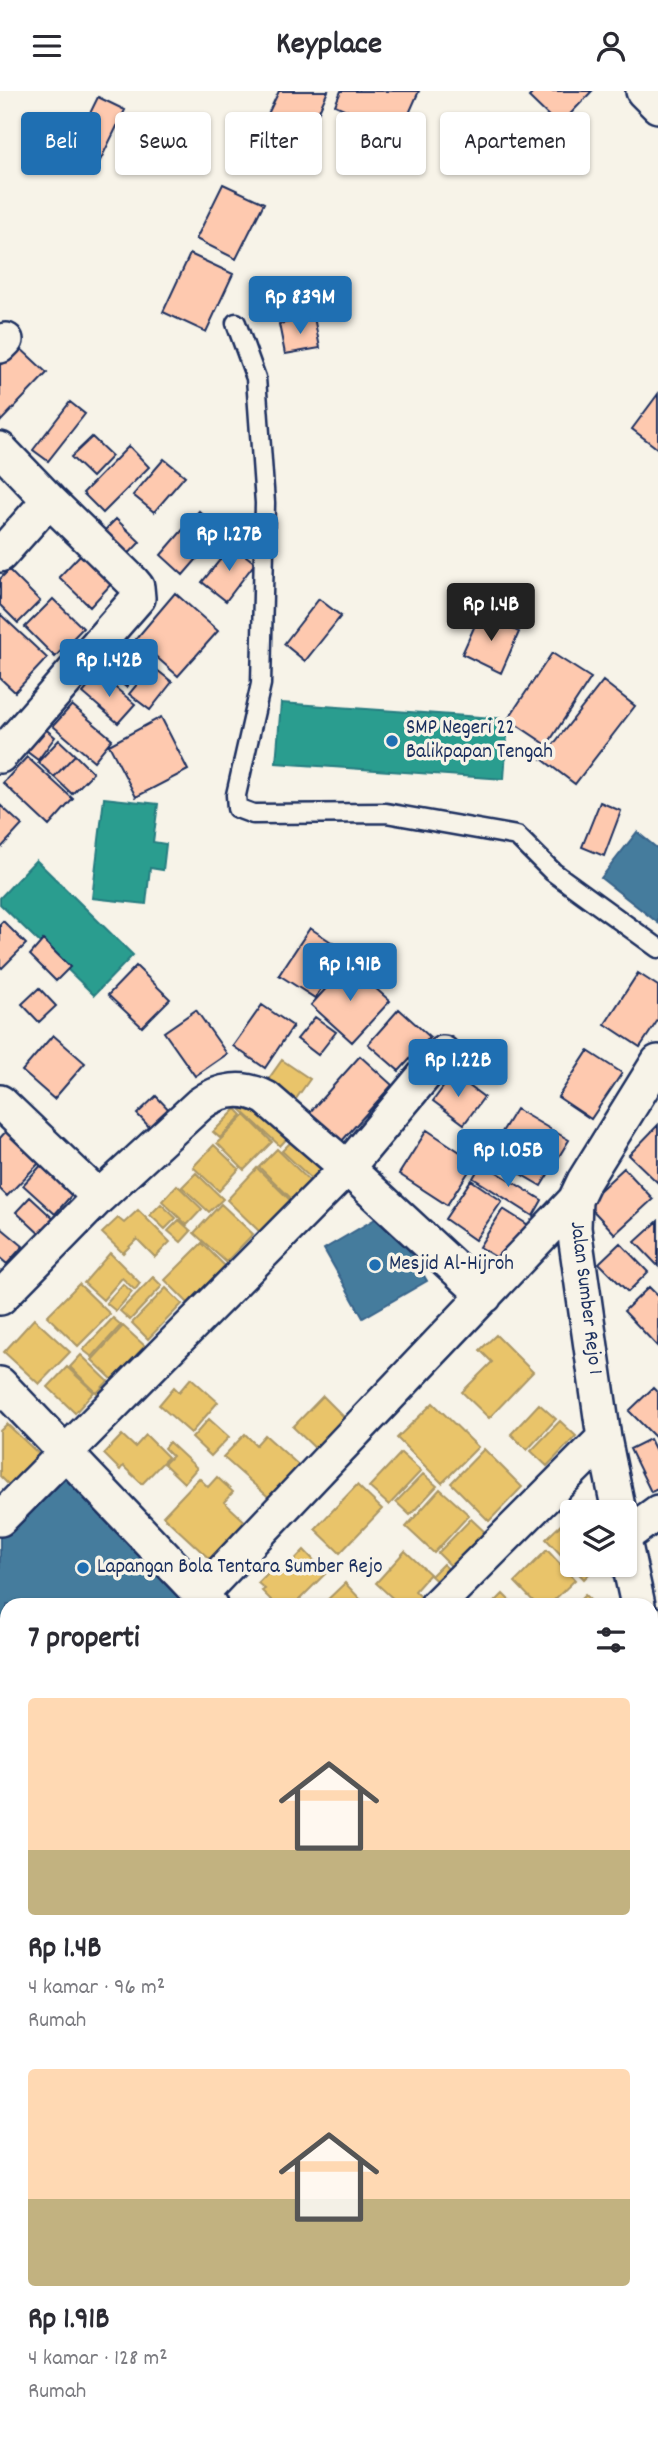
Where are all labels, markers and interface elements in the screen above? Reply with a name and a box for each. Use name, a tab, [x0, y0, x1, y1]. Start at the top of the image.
text: Keyplace	[276, 23, 382, 69]
icon: menu	[28, 27, 66, 65]
icon: person	[592, 27, 630, 65]
chip: Beli	[21, 112, 101, 175]
chip: Sewa	[115, 112, 211, 175]
chip: Filter	[225, 112, 322, 175]
chip: Baru	[336, 112, 426, 175]
chip: Apartemen	[440, 112, 590, 175]
pin: Rp 839M	[235, 277, 365, 336]
text: Rp 839M	[265, 282, 335, 315]
pin: Rp 1.27B	[157, 513, 301, 573]
text: Rp 1.27B	[196, 519, 262, 552]
pin: Rp 1.4B	[426, 583, 556, 643]
text: Rp 1.4B	[463, 589, 519, 622]
pin: Rp 1.42B	[37, 639, 181, 699]
text: Rp 1.42B	[76, 645, 142, 678]
place label: SMP Negeri 22 Balikpapan Tengah	[406, 714, 553, 768]
marker: SMP Negeri 22 Balikpapan Tengah	[384, 733, 400, 749]
pin: Rp 1.91B	[278, 943, 422, 1003]
text: Rp 1.91B	[319, 949, 381, 982]
pin: Rp 1.22B	[386, 1039, 530, 1099]
text: Rp 1.22B	[425, 1045, 491, 1078]
pin: Rp 1.05B	[436, 1129, 580, 1189]
text: Rp 1.05B	[473, 1135, 543, 1168]
street label: Jalan Sumber Rejo 1	[561, 1220, 609, 1376]
place label: Mesjid Al-Hijroh	[389, 1250, 514, 1280]
marker: Mesjid Al-Hijroh	[367, 1257, 383, 1273]
map controls	[560, 1500, 637, 1577]
button: layers	[560, 1500, 637, 1577]
place label: Lapangan Bola Tentara Sumber Rejo	[97, 1553, 383, 1583]
marker: Lapangan Bola Tentara Sumber Rejo	[75, 1560, 91, 1576]
text: 7 properti	[28, 1619, 139, 1662]
icon: filters	[592, 1621, 630, 1659]
icon: home	[266, 1743, 392, 1869]
text: Rp 1.4B	[28, 1929, 102, 1972]
text: 4 kamar · 96 m²	[28, 1972, 165, 2005]
text: Rumah	[28, 2005, 86, 2038]
icon: home	[266, 2114, 392, 2240]
text: Rp 1.91B	[28, 2300, 109, 2343]
text: 4 kamar · 128 m²	[28, 2343, 168, 2376]
text: Rumah	[28, 2376, 86, 2409]

